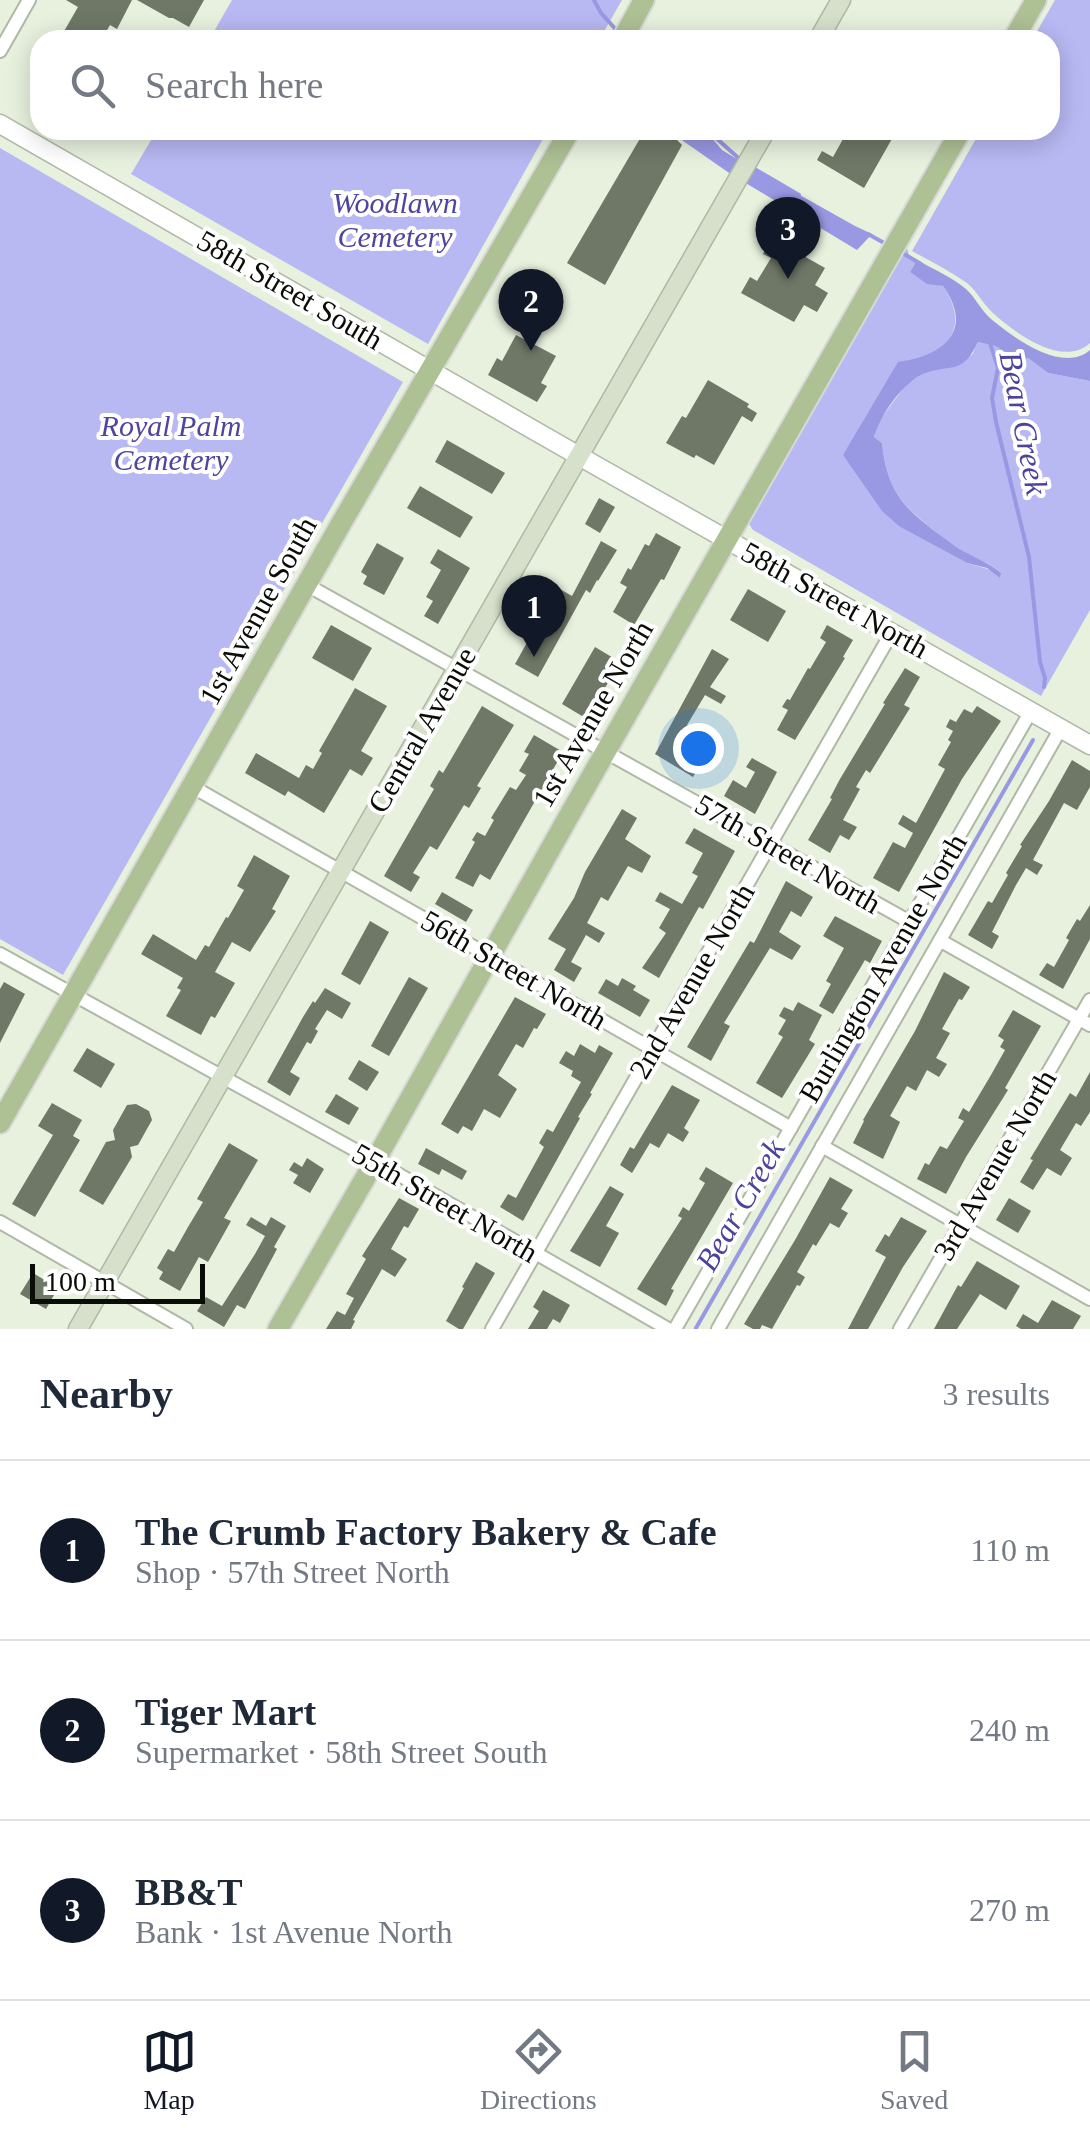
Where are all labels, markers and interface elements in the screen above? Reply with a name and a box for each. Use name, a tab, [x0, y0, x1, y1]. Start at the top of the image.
search box	[30, 30, 1060, 140]
icon: search	[65, 58, 120, 113]
text: Search here	[145, 64, 323, 106]
park label: Woodlawn Cemetery	[332, 186, 458, 253]
pin: 3	[756, 196, 820, 279]
street label: 58th Street South	[192, 223, 389, 356]
pin: 2	[498, 268, 564, 351]
water label: Bear Creek	[992, 348, 1056, 499]
park label: Royal Palm Cemetery	[100, 409, 241, 476]
street label: 1st Avenue South	[192, 511, 323, 710]
street label: 58th Street North	[736, 535, 934, 664]
pin: 1	[502, 574, 566, 657]
street label: 1st Avenue North	[526, 615, 659, 813]
street label: Central Avenue	[361, 641, 482, 818]
your location	[673, 723, 724, 774]
street label: 57th Street North	[690, 787, 887, 920]
street label: Burlington Avenue North	[792, 828, 973, 1108]
street label: 2nd Avenue North	[622, 877, 761, 1084]
street label: 56th Street North	[416, 903, 613, 1036]
street label: 3rd Avenue North	[927, 1064, 1062, 1266]
water label: Bear Creek	[688, 1132, 792, 1277]
street label: 55th Street North	[347, 1136, 544, 1269]
scale bar	[30, 1259, 205, 1304]
text: 100 m	[45, 1266, 116, 1297]
text: Nearby	[40, 1371, 173, 1417]
text: 3 results	[942, 1376, 1050, 1412]
text: The Crumb Factory Bakery & Cafe	[135, 1511, 717, 1553]
text: 1	[65, 1532, 81, 1568]
text: 110 m	[970, 1532, 1050, 1568]
text: Shop · 57th Street North	[135, 1554, 450, 1590]
text: Tiger Mart	[135, 1691, 316, 1733]
text: 2	[65, 1712, 81, 1748]
text: 240 m	[969, 1712, 1050, 1748]
text: Supermarket · 58th Street South	[135, 1734, 547, 1770]
text: BB&T	[135, 1871, 243, 1913]
text: 3	[65, 1892, 81, 1928]
text: 270 m	[969, 1892, 1050, 1928]
text: Bank · 1st Avenue North	[135, 1914, 453, 1950]
tab: Map	[142, 2024, 197, 2116]
tab: Directions	[480, 2024, 597, 2116]
tab: Saved	[880, 2024, 948, 2116]

